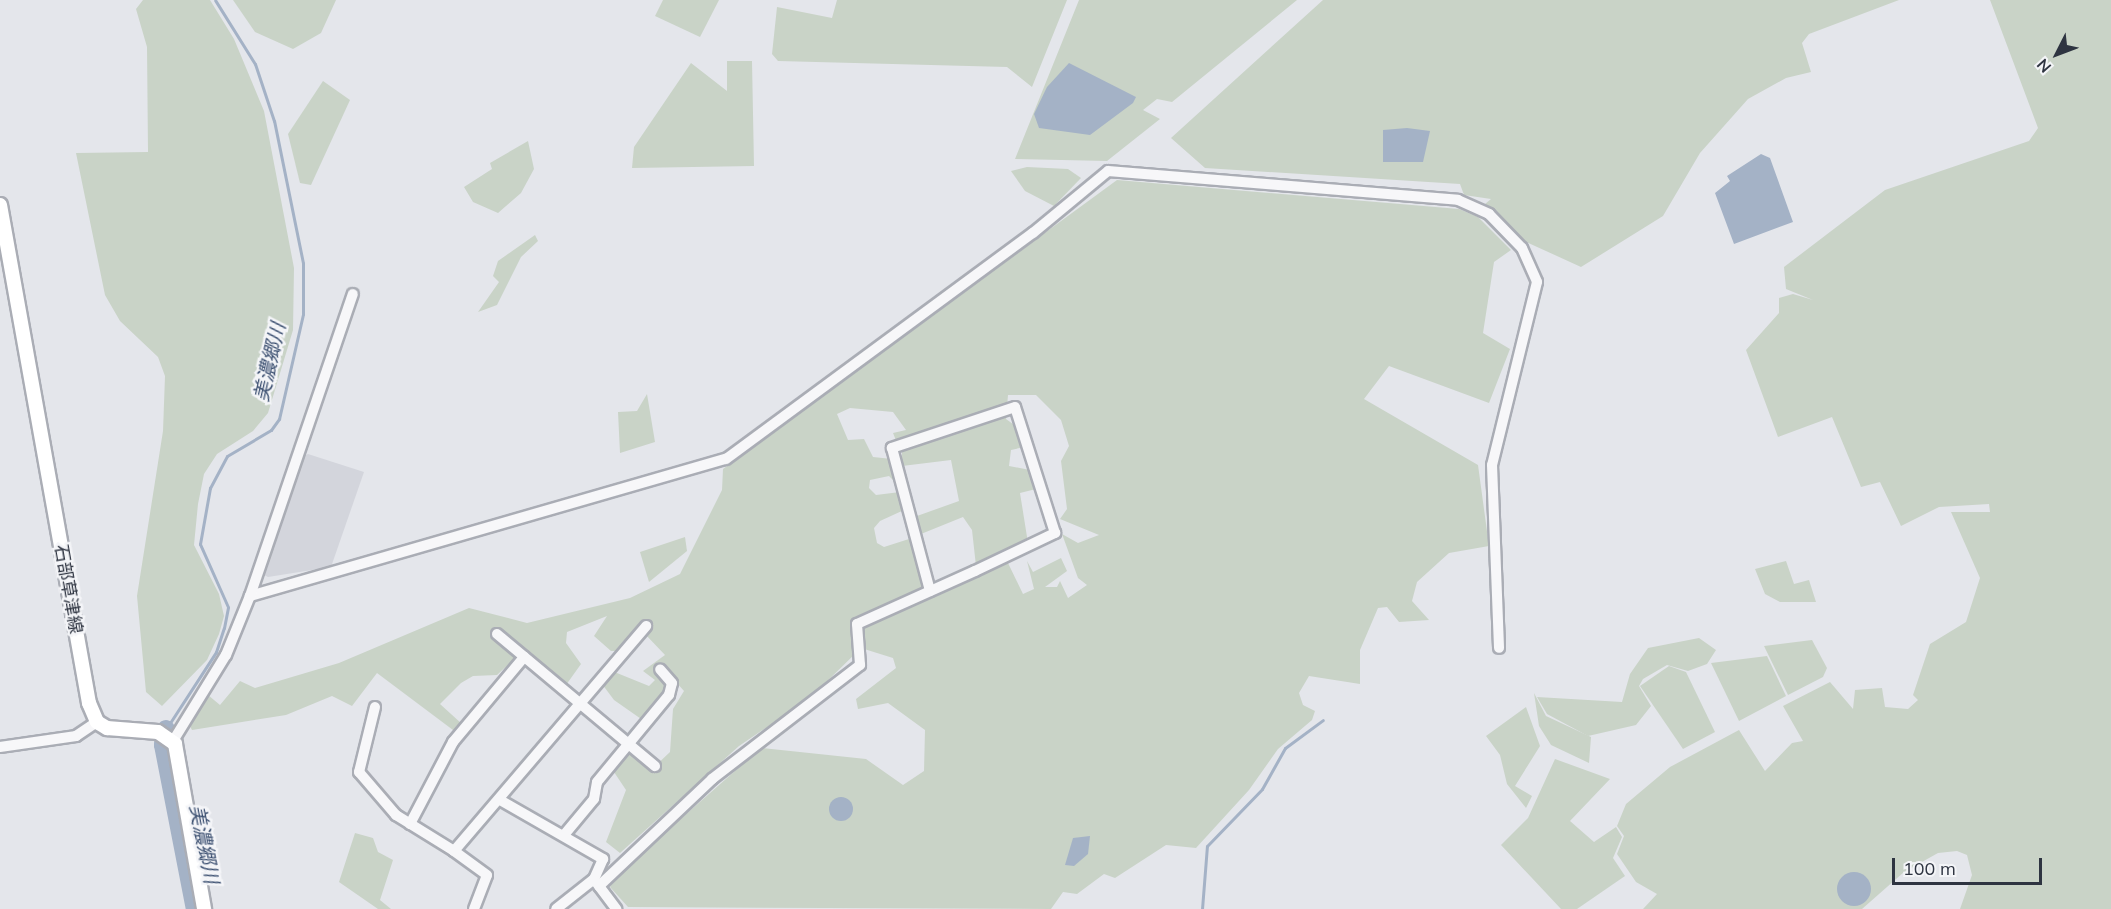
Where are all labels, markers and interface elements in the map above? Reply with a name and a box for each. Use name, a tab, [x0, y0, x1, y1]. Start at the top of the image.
north arrow	[2027, 24, 2087, 84]
text: N	[2032, 55, 2055, 77]
water label: 美濃郷川	[248, 320, 290, 404]
street label: 石部草津線	[50, 543, 86, 635]
water label: 美濃郷川	[186, 802, 224, 886]
scale bar	[1895, 846, 2045, 884]
text: 100 m	[1903, 857, 1956, 880]

